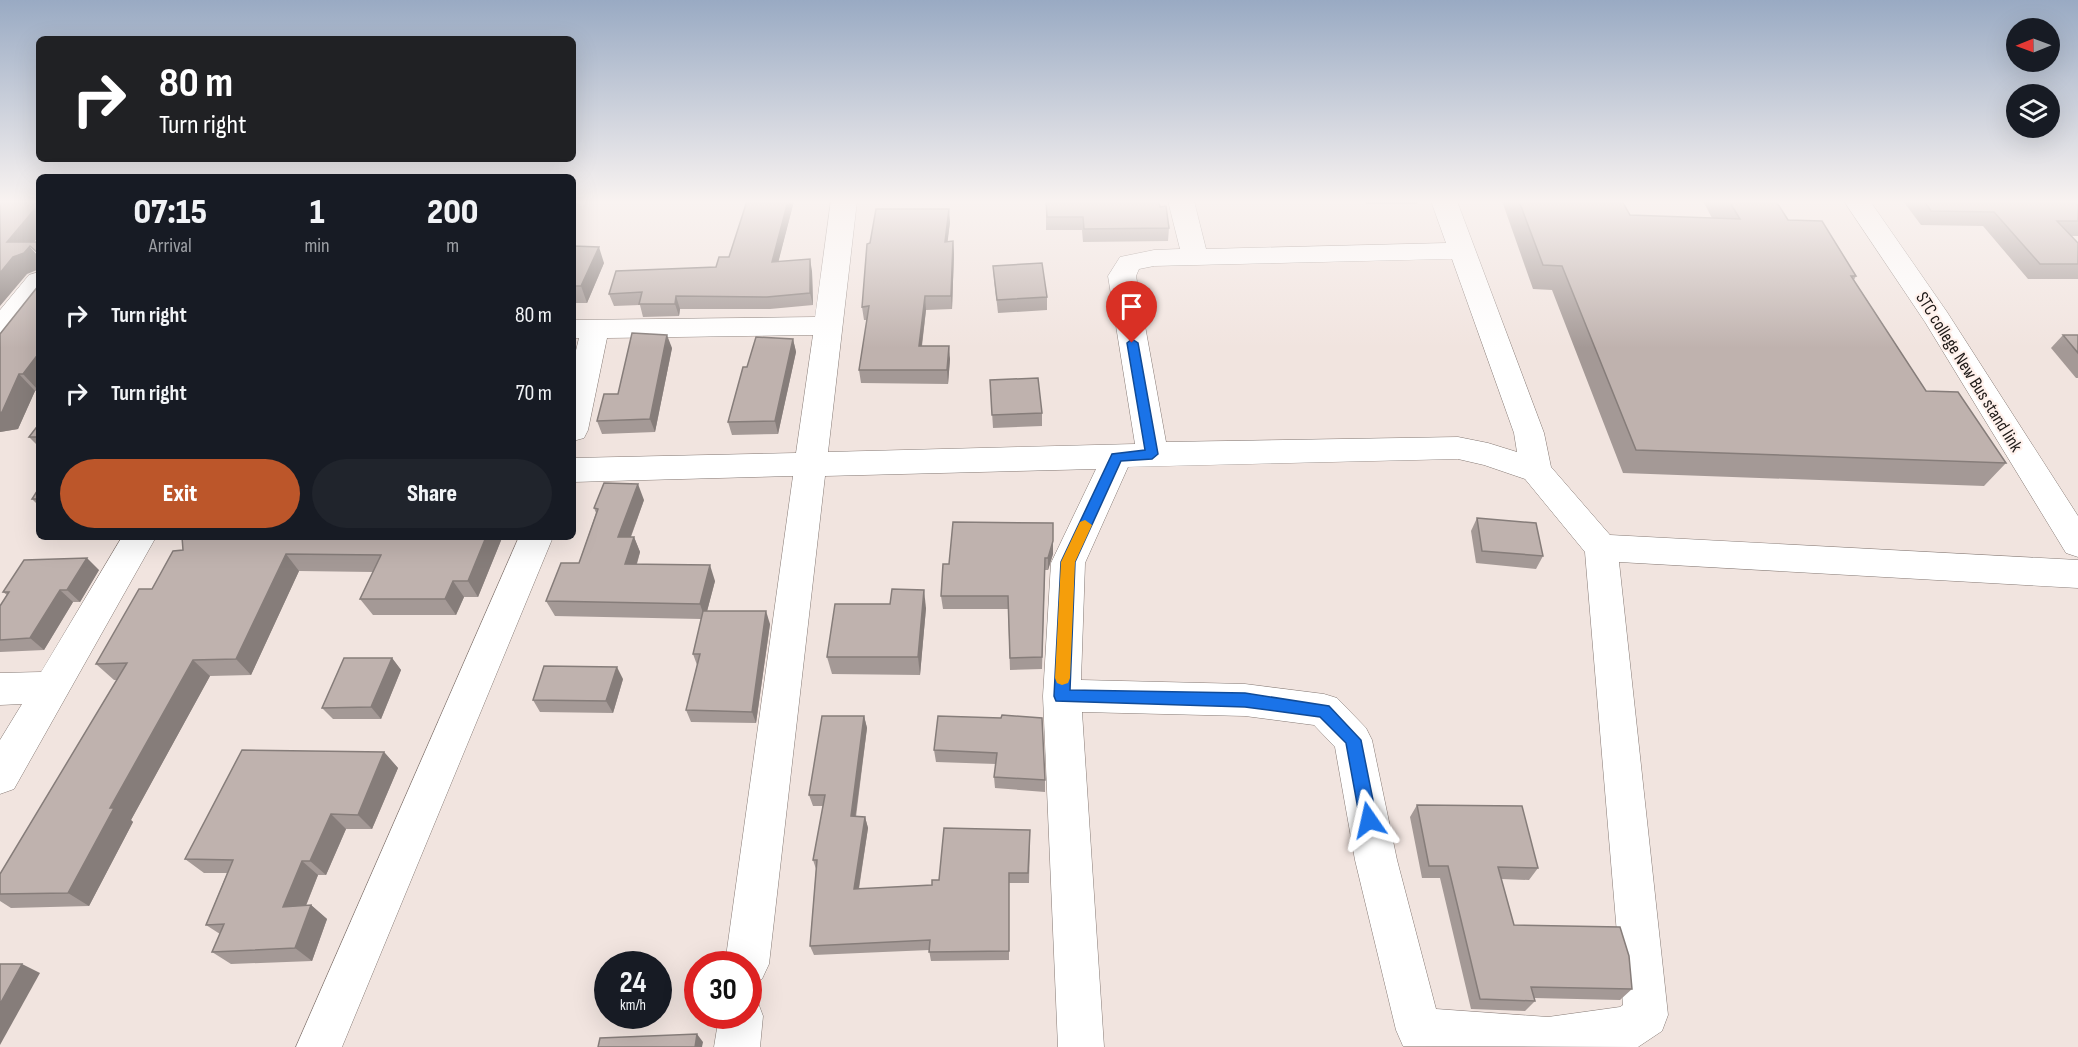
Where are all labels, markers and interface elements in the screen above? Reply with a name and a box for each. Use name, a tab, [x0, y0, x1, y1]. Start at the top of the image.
north arrow	[2006, 18, 2060, 72]
map controls	[2006, 18, 2060, 138]
text: 80 m	[159, 58, 233, 109]
icon: right	[60, 60, 138, 138]
button: layers	[2006, 84, 2060, 138]
text: Turn right	[159, 109, 246, 141]
text: 07:15	[133, 191, 207, 234]
text: 1	[310, 191, 324, 234]
text: 200	[427, 191, 479, 234]
text: Arrival	[149, 234, 192, 258]
text: min	[305, 234, 330, 258]
text: m	[446, 234, 459, 258]
pin	[1106, 281, 1157, 343]
street label: STC college New Bus stand link	[1911, 288, 2027, 456]
icon: arrive	[1115, 290, 1148, 323]
icon: right	[60, 299, 93, 332]
text: Turn right	[111, 302, 187, 329]
text: 80 m	[515, 302, 552, 329]
icon: right	[60, 377, 93, 410]
text: Turn right	[111, 380, 187, 407]
text: 70 m	[516, 380, 552, 407]
button: Exit	[60, 459, 300, 528]
button: Share	[312, 459, 552, 528]
position arrow	[1337, 788, 1401, 852]
speed limit sign: 30	[684, 951, 762, 1029]
text: 24	[620, 965, 646, 1001]
text: km/h	[620, 996, 646, 1015]

